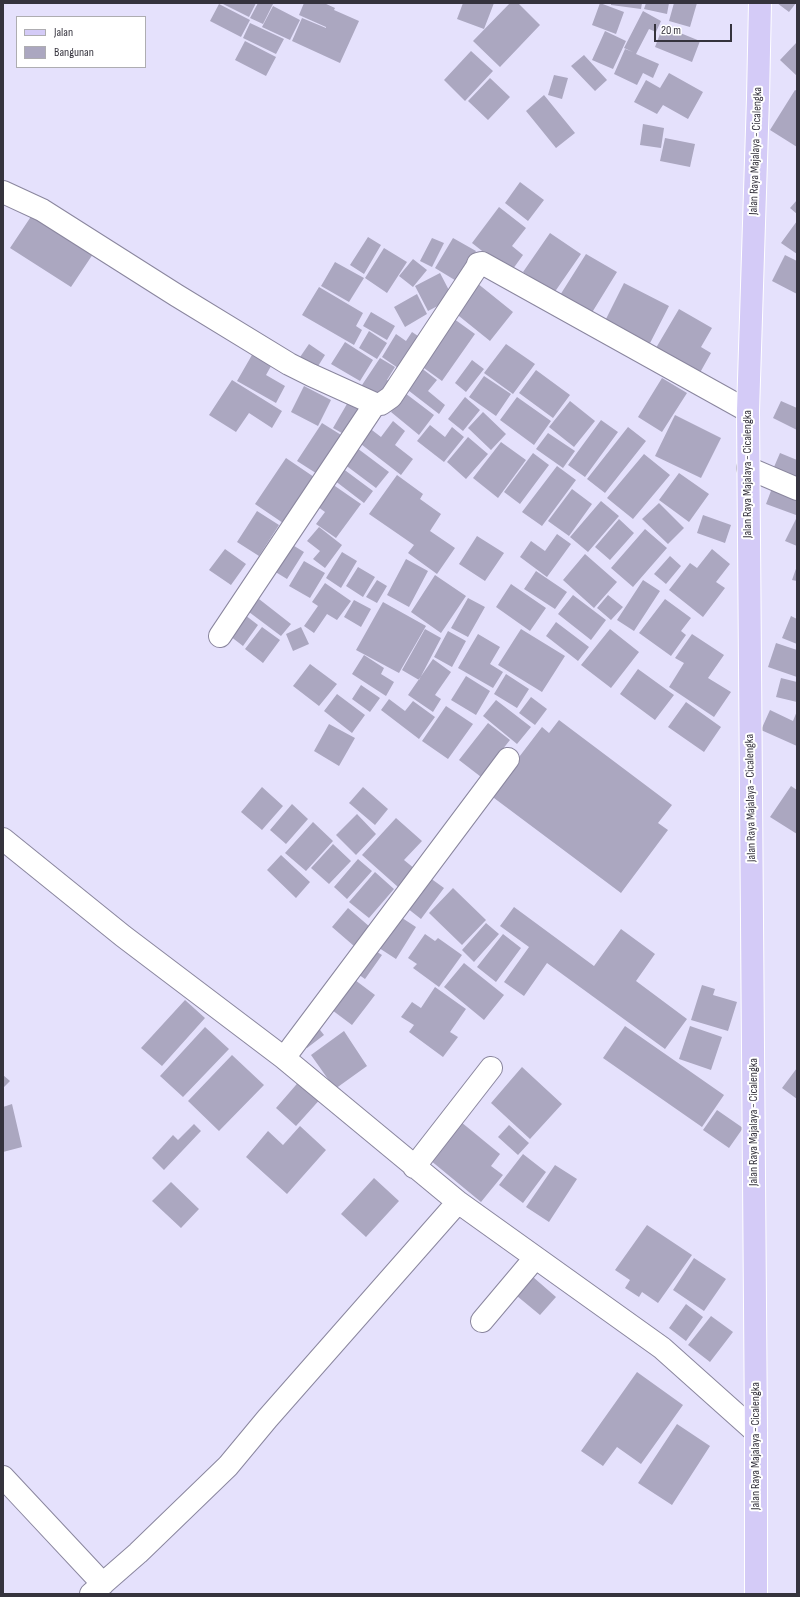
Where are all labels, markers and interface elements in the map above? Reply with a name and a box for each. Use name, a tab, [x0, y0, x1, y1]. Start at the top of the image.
legend	[16, 16, 146, 68]
scale bar	[656, 16, 734, 42]
text: 20 m	[661, 23, 681, 38]
text: Jalan	[54, 25, 73, 40]
text: Bangunan	[54, 45, 94, 60]
street label: Jalan Raya Majalaya - Cicalengka	[747, 87, 765, 215]
street label: Jalan Raya Majalaya - Cicalengka	[741, 410, 755, 538]
street label: Jalan Raya Majalaya - Cicalengka	[743, 734, 759, 862]
street label: Jalan Raya Majalaya - Cicalengka	[747, 1058, 761, 1186]
street label: Jalan Raya Majalaya - Cicalengka	[749, 1382, 763, 1510]

